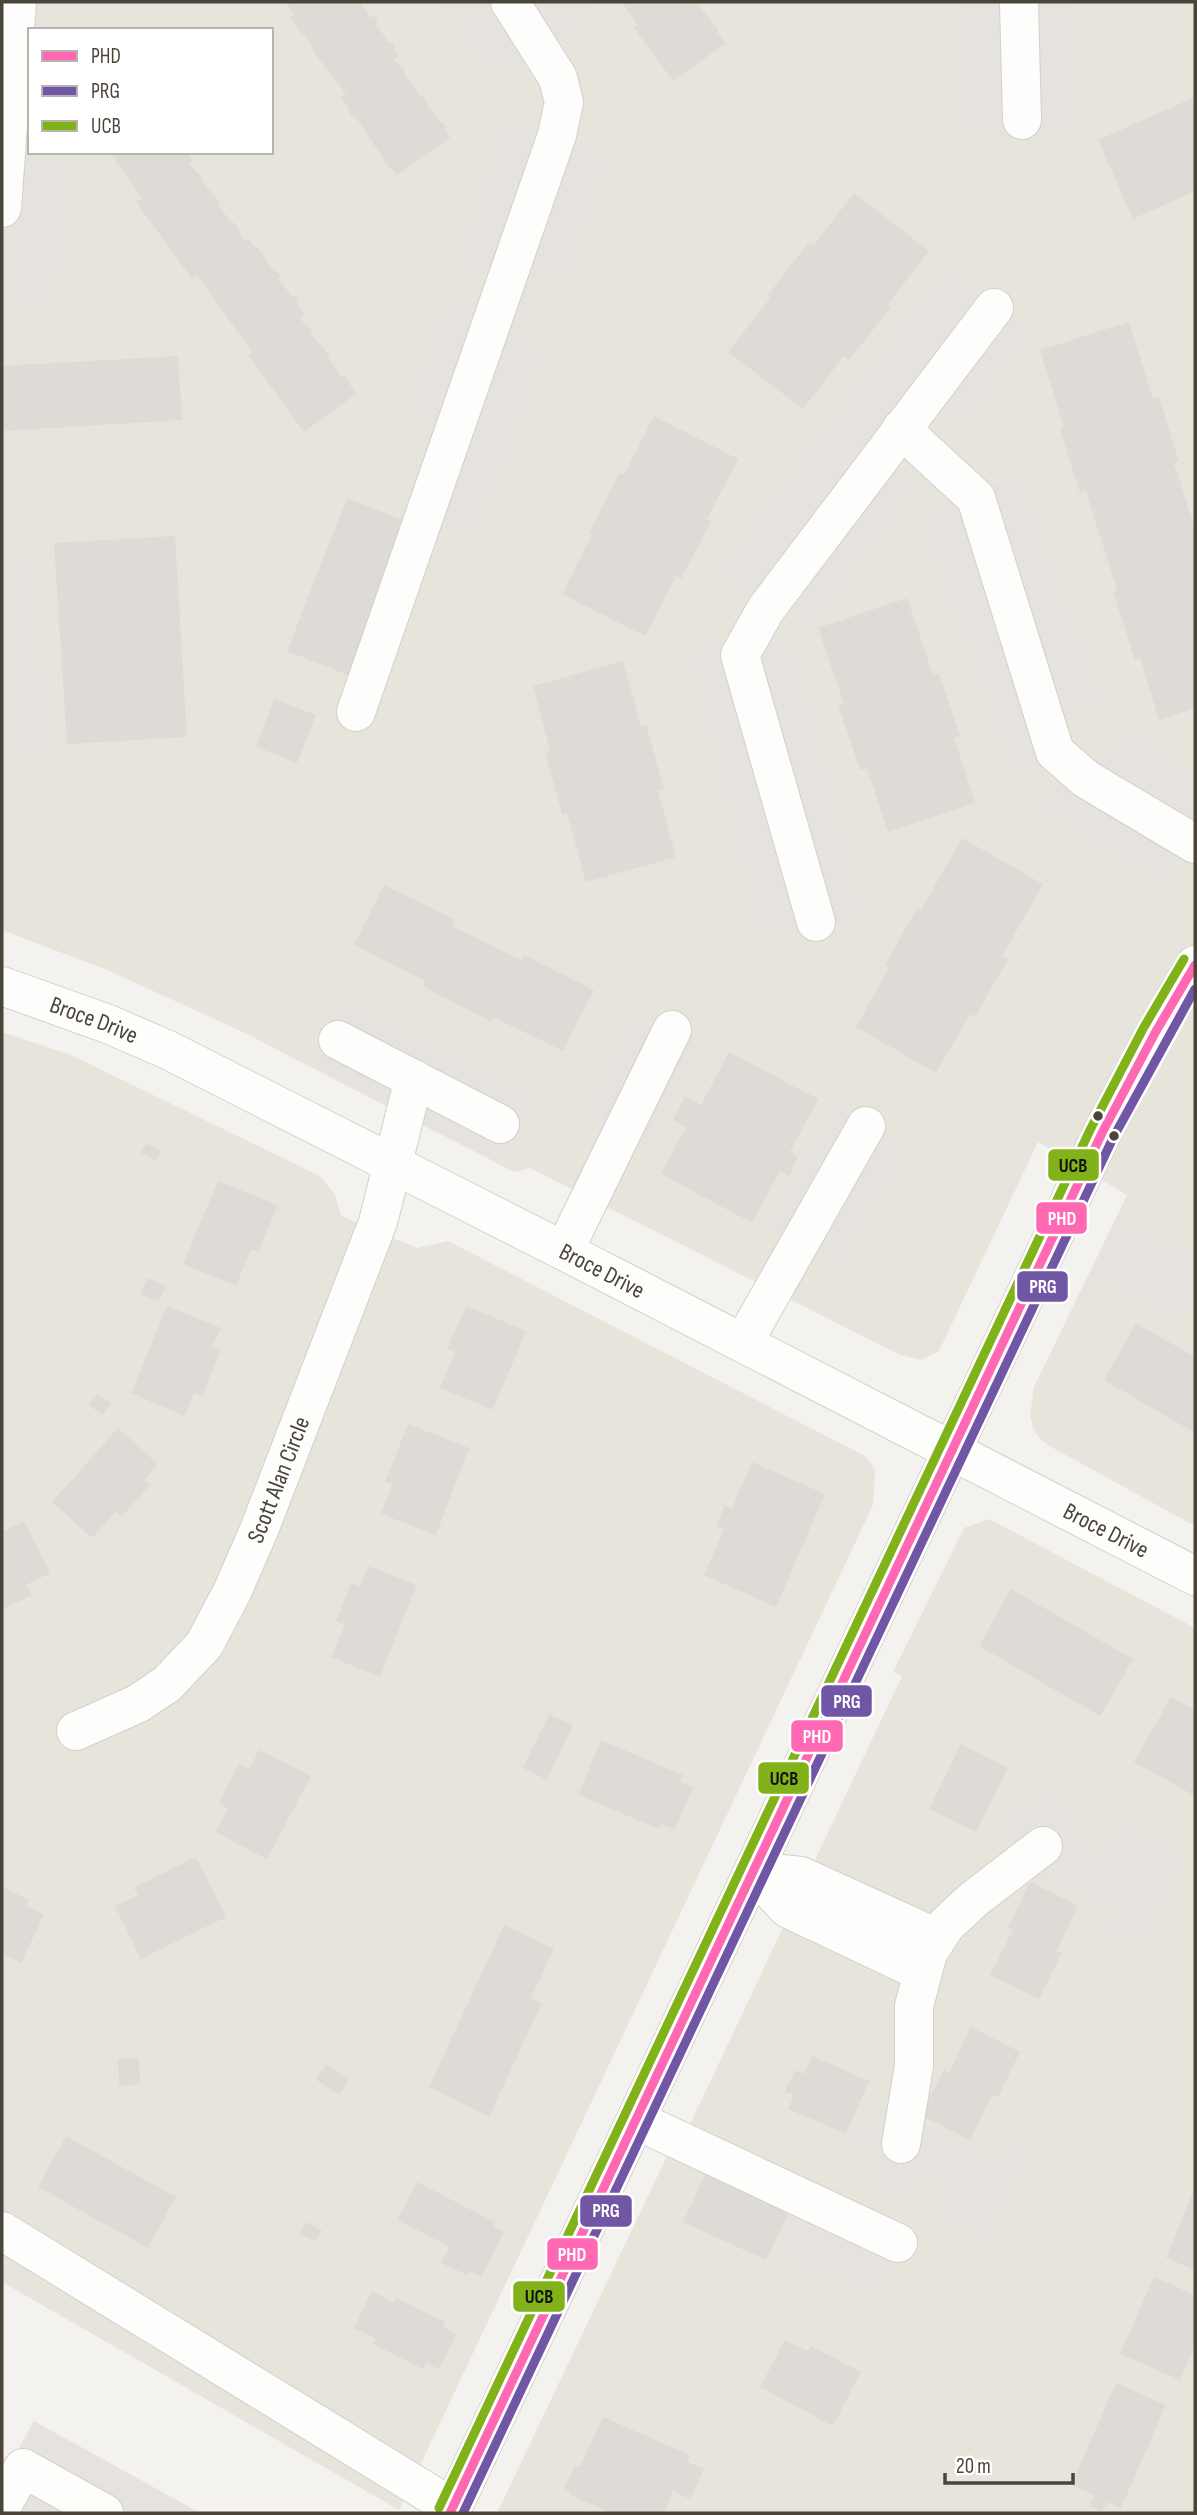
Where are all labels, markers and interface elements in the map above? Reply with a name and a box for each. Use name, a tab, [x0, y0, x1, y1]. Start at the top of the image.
legend	[28, 28, 273, 154]
text: PHD	[91, 44, 121, 69]
text: PRG	[91, 79, 120, 104]
text: UCB	[91, 114, 121, 139]
street label: Broce Drive	[46, 990, 142, 1050]
unlabelled marker	[1091, 1109, 1105, 1123]
unlabelled marker	[1107, 1129, 1121, 1143]
line badge: UCB	[1047, 1148, 1100, 1182]
text: UCB	[1059, 1155, 1087, 1178]
line badge: PHD	[1035, 1201, 1088, 1235]
text: PHD	[1048, 1208, 1076, 1231]
street label: Broce Drive	[554, 1237, 650, 1305]
line badge: PRG	[1016, 1270, 1069, 1303]
text: PRG	[1029, 1276, 1057, 1299]
street label: Scott Alan Circle	[241, 1413, 316, 1548]
street label: Broce Drive	[1058, 1497, 1154, 1565]
line badge: PRG	[820, 1684, 873, 1718]
text: PRG	[833, 1691, 861, 1714]
line badge: PHD	[790, 1719, 844, 1753]
text: PHD	[803, 1726, 831, 1749]
line badge: UCB	[757, 1761, 810, 1795]
text: UCB	[770, 1768, 798, 1791]
line badge: PRG	[579, 2194, 633, 2228]
text: PRG	[592, 2200, 620, 2223]
line badge: PHD	[546, 2237, 599, 2271]
text: PHD	[558, 2244, 586, 2267]
line badge: UCB	[512, 2280, 566, 2313]
text: UCB	[525, 2286, 553, 2309]
scale bar	[945, 2442, 1073, 2486]
text: 20 m	[956, 2454, 991, 2479]

